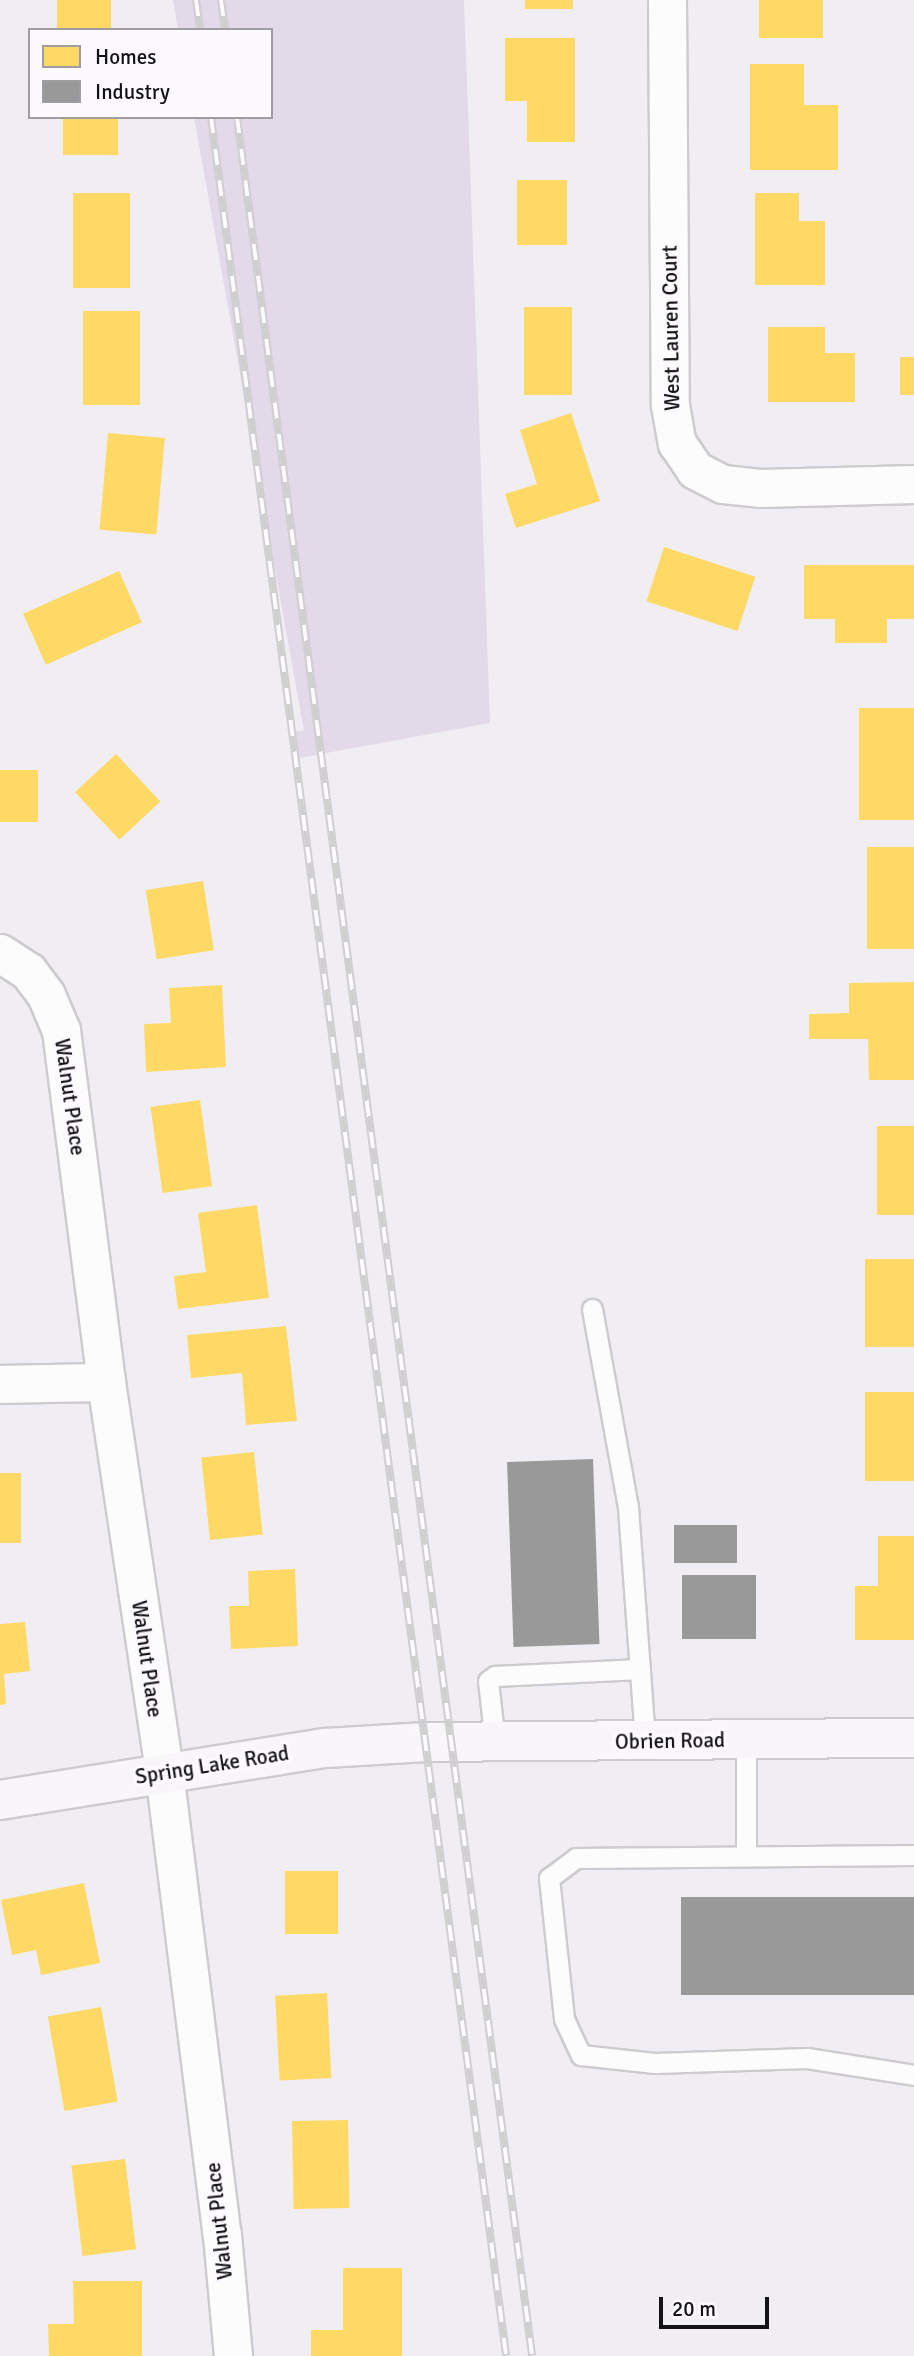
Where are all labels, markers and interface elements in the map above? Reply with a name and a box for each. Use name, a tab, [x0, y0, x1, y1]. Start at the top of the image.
legend	[28, 28, 273, 119]
text: Homes	[95, 44, 157, 70]
text: Industry	[95, 79, 170, 105]
street label: West Lauren Court	[657, 245, 685, 411]
street label: Walnut Place	[49, 1037, 91, 1157]
street label: Walnut Place	[126, 1599, 168, 1719]
street label: Obrien Road	[615, 1727, 725, 1755]
street label: Spring Lake Road	[133, 1740, 291, 1790]
street label: Walnut Place	[200, 2161, 238, 2281]
scale bar	[662, 2282, 772, 2326]
text: 20 m	[672, 2296, 716, 2322]

